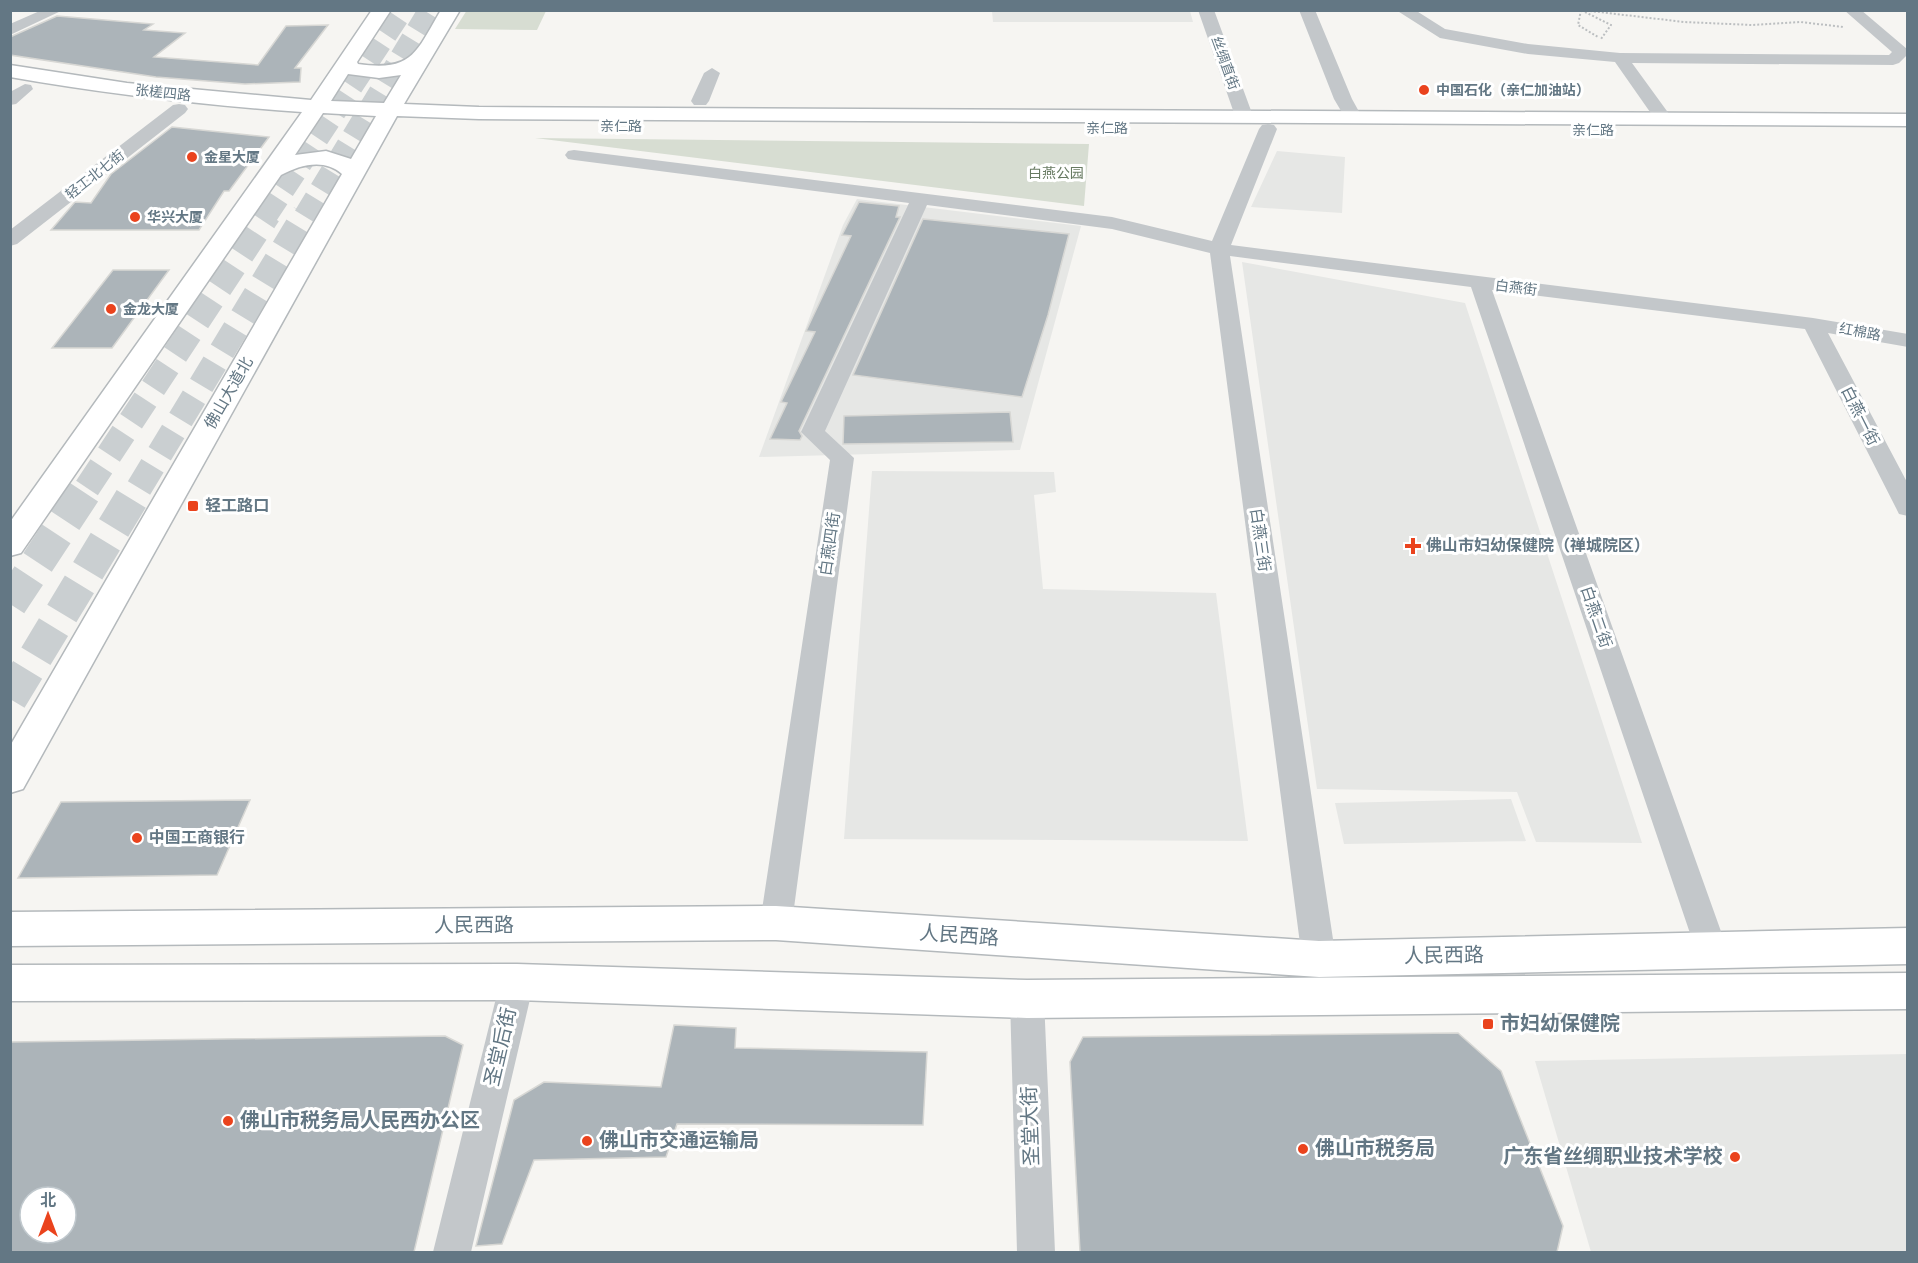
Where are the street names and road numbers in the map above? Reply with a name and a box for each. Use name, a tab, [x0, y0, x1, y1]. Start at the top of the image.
street label: 丝绸直街	[1207, 34, 1243, 92]
street label: 张槎四路	[134, 82, 192, 104]
street label: 亲仁路	[600, 118, 642, 135]
street label: 亲仁路	[1086, 120, 1128, 137]
street label: 亲仁路	[1572, 122, 1614, 139]
street label: 轻工北七街	[62, 147, 128, 203]
street label: 白燕街	[1494, 277, 1538, 299]
street label: 红棉路	[1838, 320, 1882, 344]
street label: 佛山大道北	[200, 353, 258, 433]
street label: 白燕一街	[1837, 383, 1883, 449]
street label: 白燕三街	[1246, 507, 1274, 573]
street label: 白燕四街	[816, 511, 844, 577]
street label: 白燕二街	[1576, 583, 1616, 651]
street label: 人民西路	[434, 914, 514, 938]
street label: 人民西路	[918, 921, 1000, 951]
street label: 人民西路	[1404, 943, 1484, 969]
street label: 圣堂后街	[480, 1005, 522, 1089]
street label: 圣堂大街	[1018, 1086, 1044, 1166]

